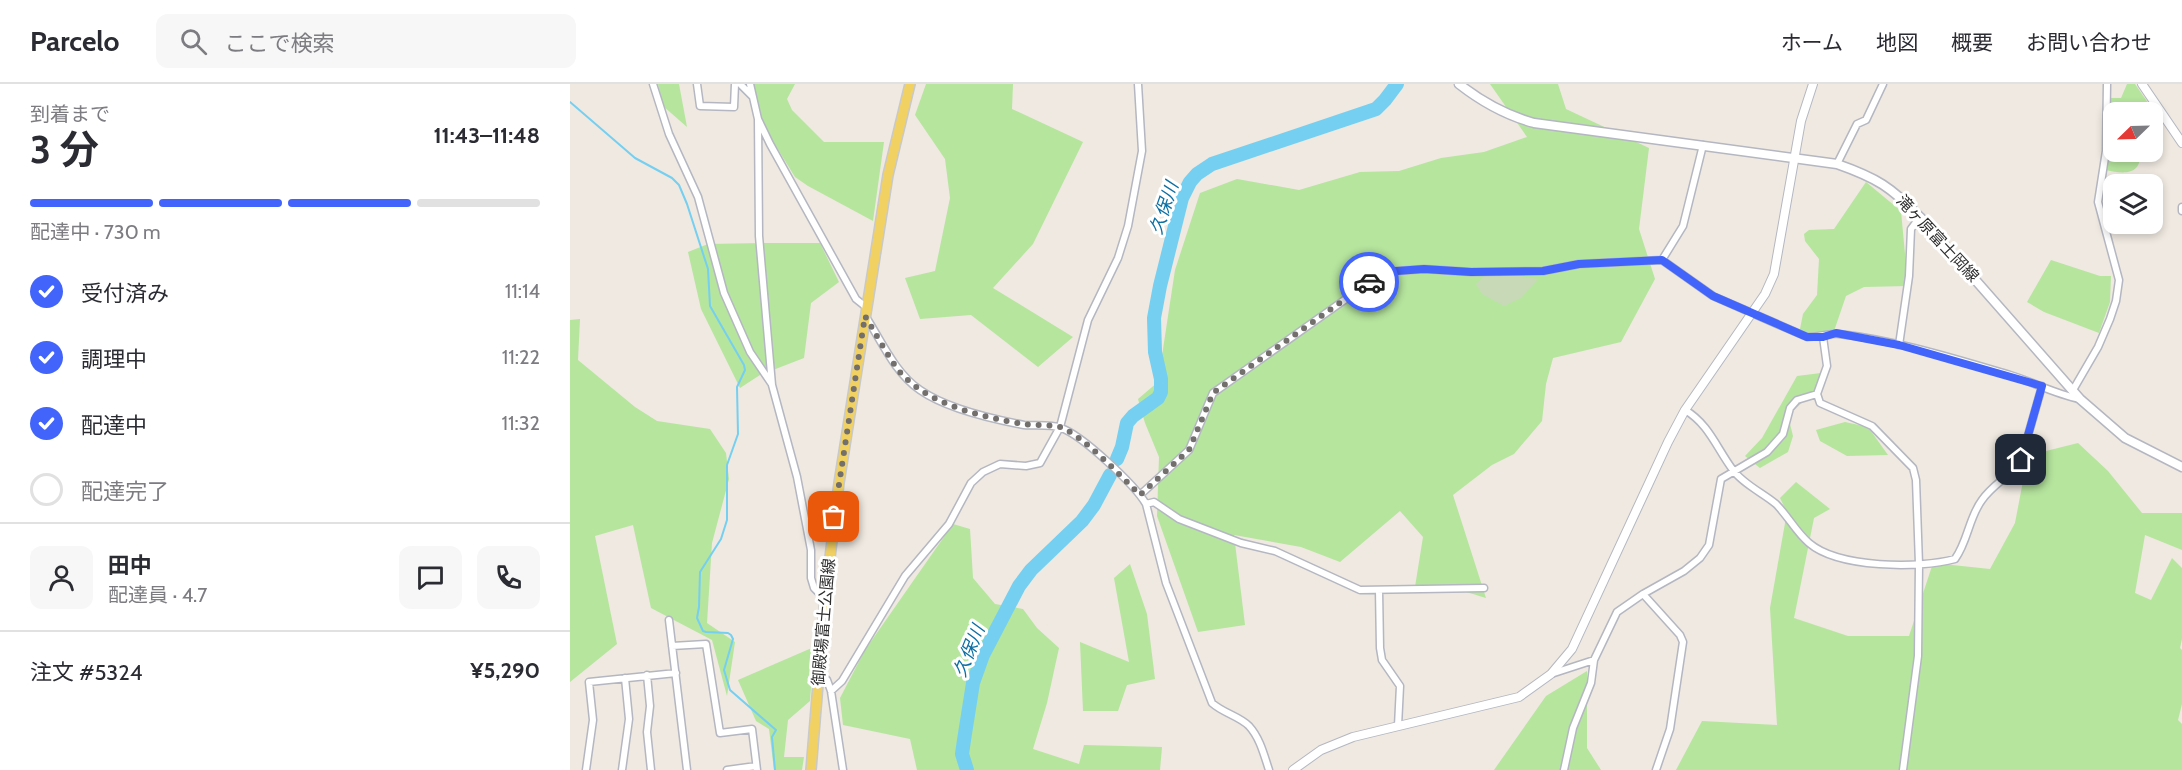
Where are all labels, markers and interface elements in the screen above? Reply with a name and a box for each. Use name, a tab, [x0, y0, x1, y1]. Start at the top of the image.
search box	[156, 14, 576, 68]
text: Parcelo	[30, 24, 120, 58]
icon: search	[177, 25, 210, 58]
text: ここで検索	[225, 30, 335, 57]
text: ホーム	[1781, 30, 1843, 55]
text: 地図	[1876, 30, 1918, 55]
text: 概要	[1951, 30, 1993, 55]
text: お問い合わせ	[2026, 30, 2152, 55]
text: 到着まで	[30, 102, 110, 126]
north arrow	[2103, 102, 2163, 162]
map controls	[2103, 102, 2163, 234]
text: 11:43–11:48	[433, 122, 540, 149]
text: 3 分	[30, 125, 99, 173]
button: layers	[2103, 174, 2163, 234]
water label: 久保川	[1145, 177, 1184, 237]
street label: 滝ヶ原富士岡線	[1892, 191, 1983, 286]
text: 配達中 · 730 m	[30, 220, 161, 244]
courier	[1339, 252, 1399, 312]
icon: car	[1353, 266, 1386, 299]
icon: check	[30, 275, 63, 308]
text: 11:14	[505, 279, 540, 303]
text: 受付済み	[81, 280, 169, 307]
icon: check	[30, 341, 63, 374]
text: 11:22	[502, 345, 540, 369]
text: 調理中	[81, 346, 147, 373]
icon: check	[30, 407, 63, 440]
text: 11:32	[502, 411, 540, 435]
text: 配達中	[81, 412, 147, 439]
pin	[1995, 434, 2046, 485]
icon: home	[2004, 443, 2037, 476]
text: 配達完了	[81, 478, 169, 505]
pin	[808, 491, 859, 542]
icon: bag	[817, 500, 850, 533]
button: person	[30, 546, 93, 609]
button: chat	[399, 546, 462, 609]
button: phone	[477, 546, 540, 609]
text: 田中	[108, 552, 152, 579]
street label: 御殿場富士公園線	[808, 557, 839, 687]
text: 配達員 · 4.7	[108, 583, 207, 607]
water label: 久保川	[949, 620, 990, 680]
text: ¥5,290	[470, 657, 540, 684]
text: 注文 #5324	[30, 659, 143, 686]

